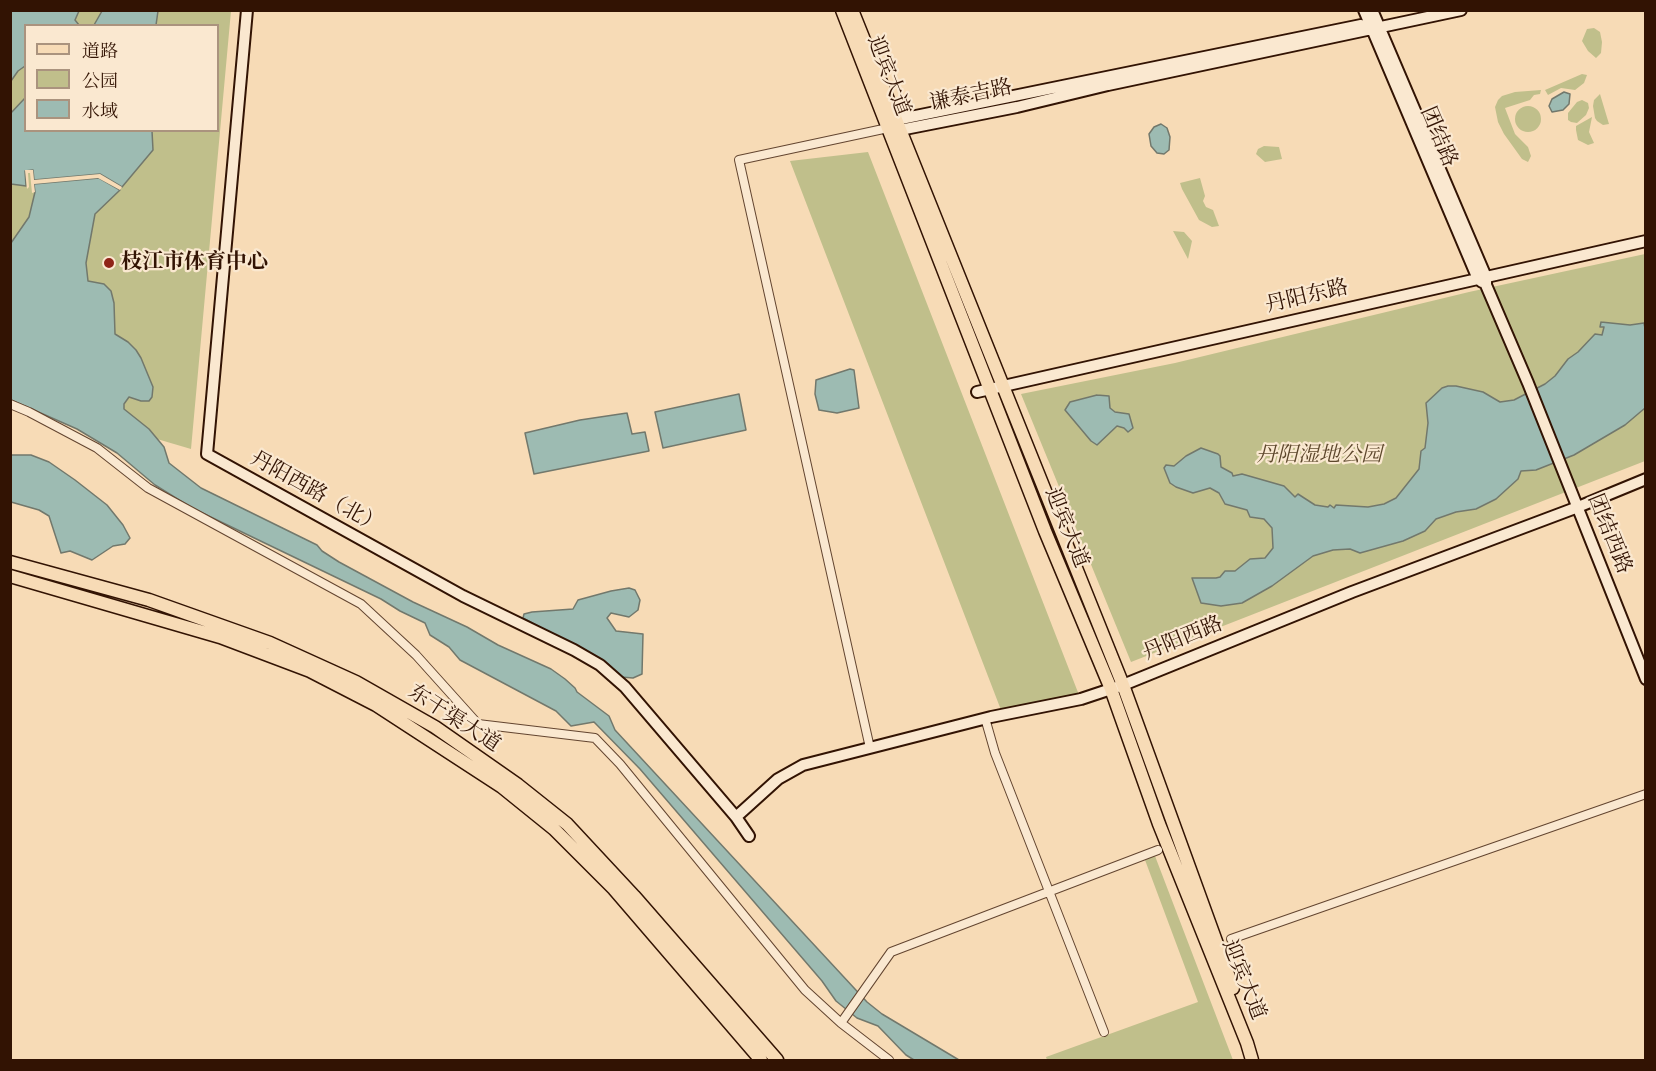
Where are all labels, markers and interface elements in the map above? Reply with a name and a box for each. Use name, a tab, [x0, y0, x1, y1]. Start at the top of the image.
legend	[24, 24, 219, 132]
street label: 迎宾大道	[861, 32, 915, 120]
text: 道路	[82, 40, 118, 62]
text: 公园	[82, 70, 118, 92]
street label: 谦泰吉路	[927, 75, 1015, 117]
text: 水域	[82, 100, 118, 122]
street label: 团结路	[1414, 103, 1462, 171]
place label: 枝江市体育中心	[121, 250, 268, 276]
marker: 枝江市体育中心	[102, 256, 116, 270]
street label: 丹阳东路	[1263, 275, 1351, 319]
park label: 丹阳湿地公园	[1256, 443, 1382, 469]
street label: 丹阳西路（北）	[246, 446, 386, 540]
street label: 迎宾大道	[1039, 484, 1093, 572]
street label: 团结西路	[1582, 490, 1636, 578]
street label: 丹阳西路	[1139, 612, 1227, 666]
street label: 东干渠大道	[403, 680, 505, 758]
street label: 迎宾大道	[1216, 936, 1270, 1024]

